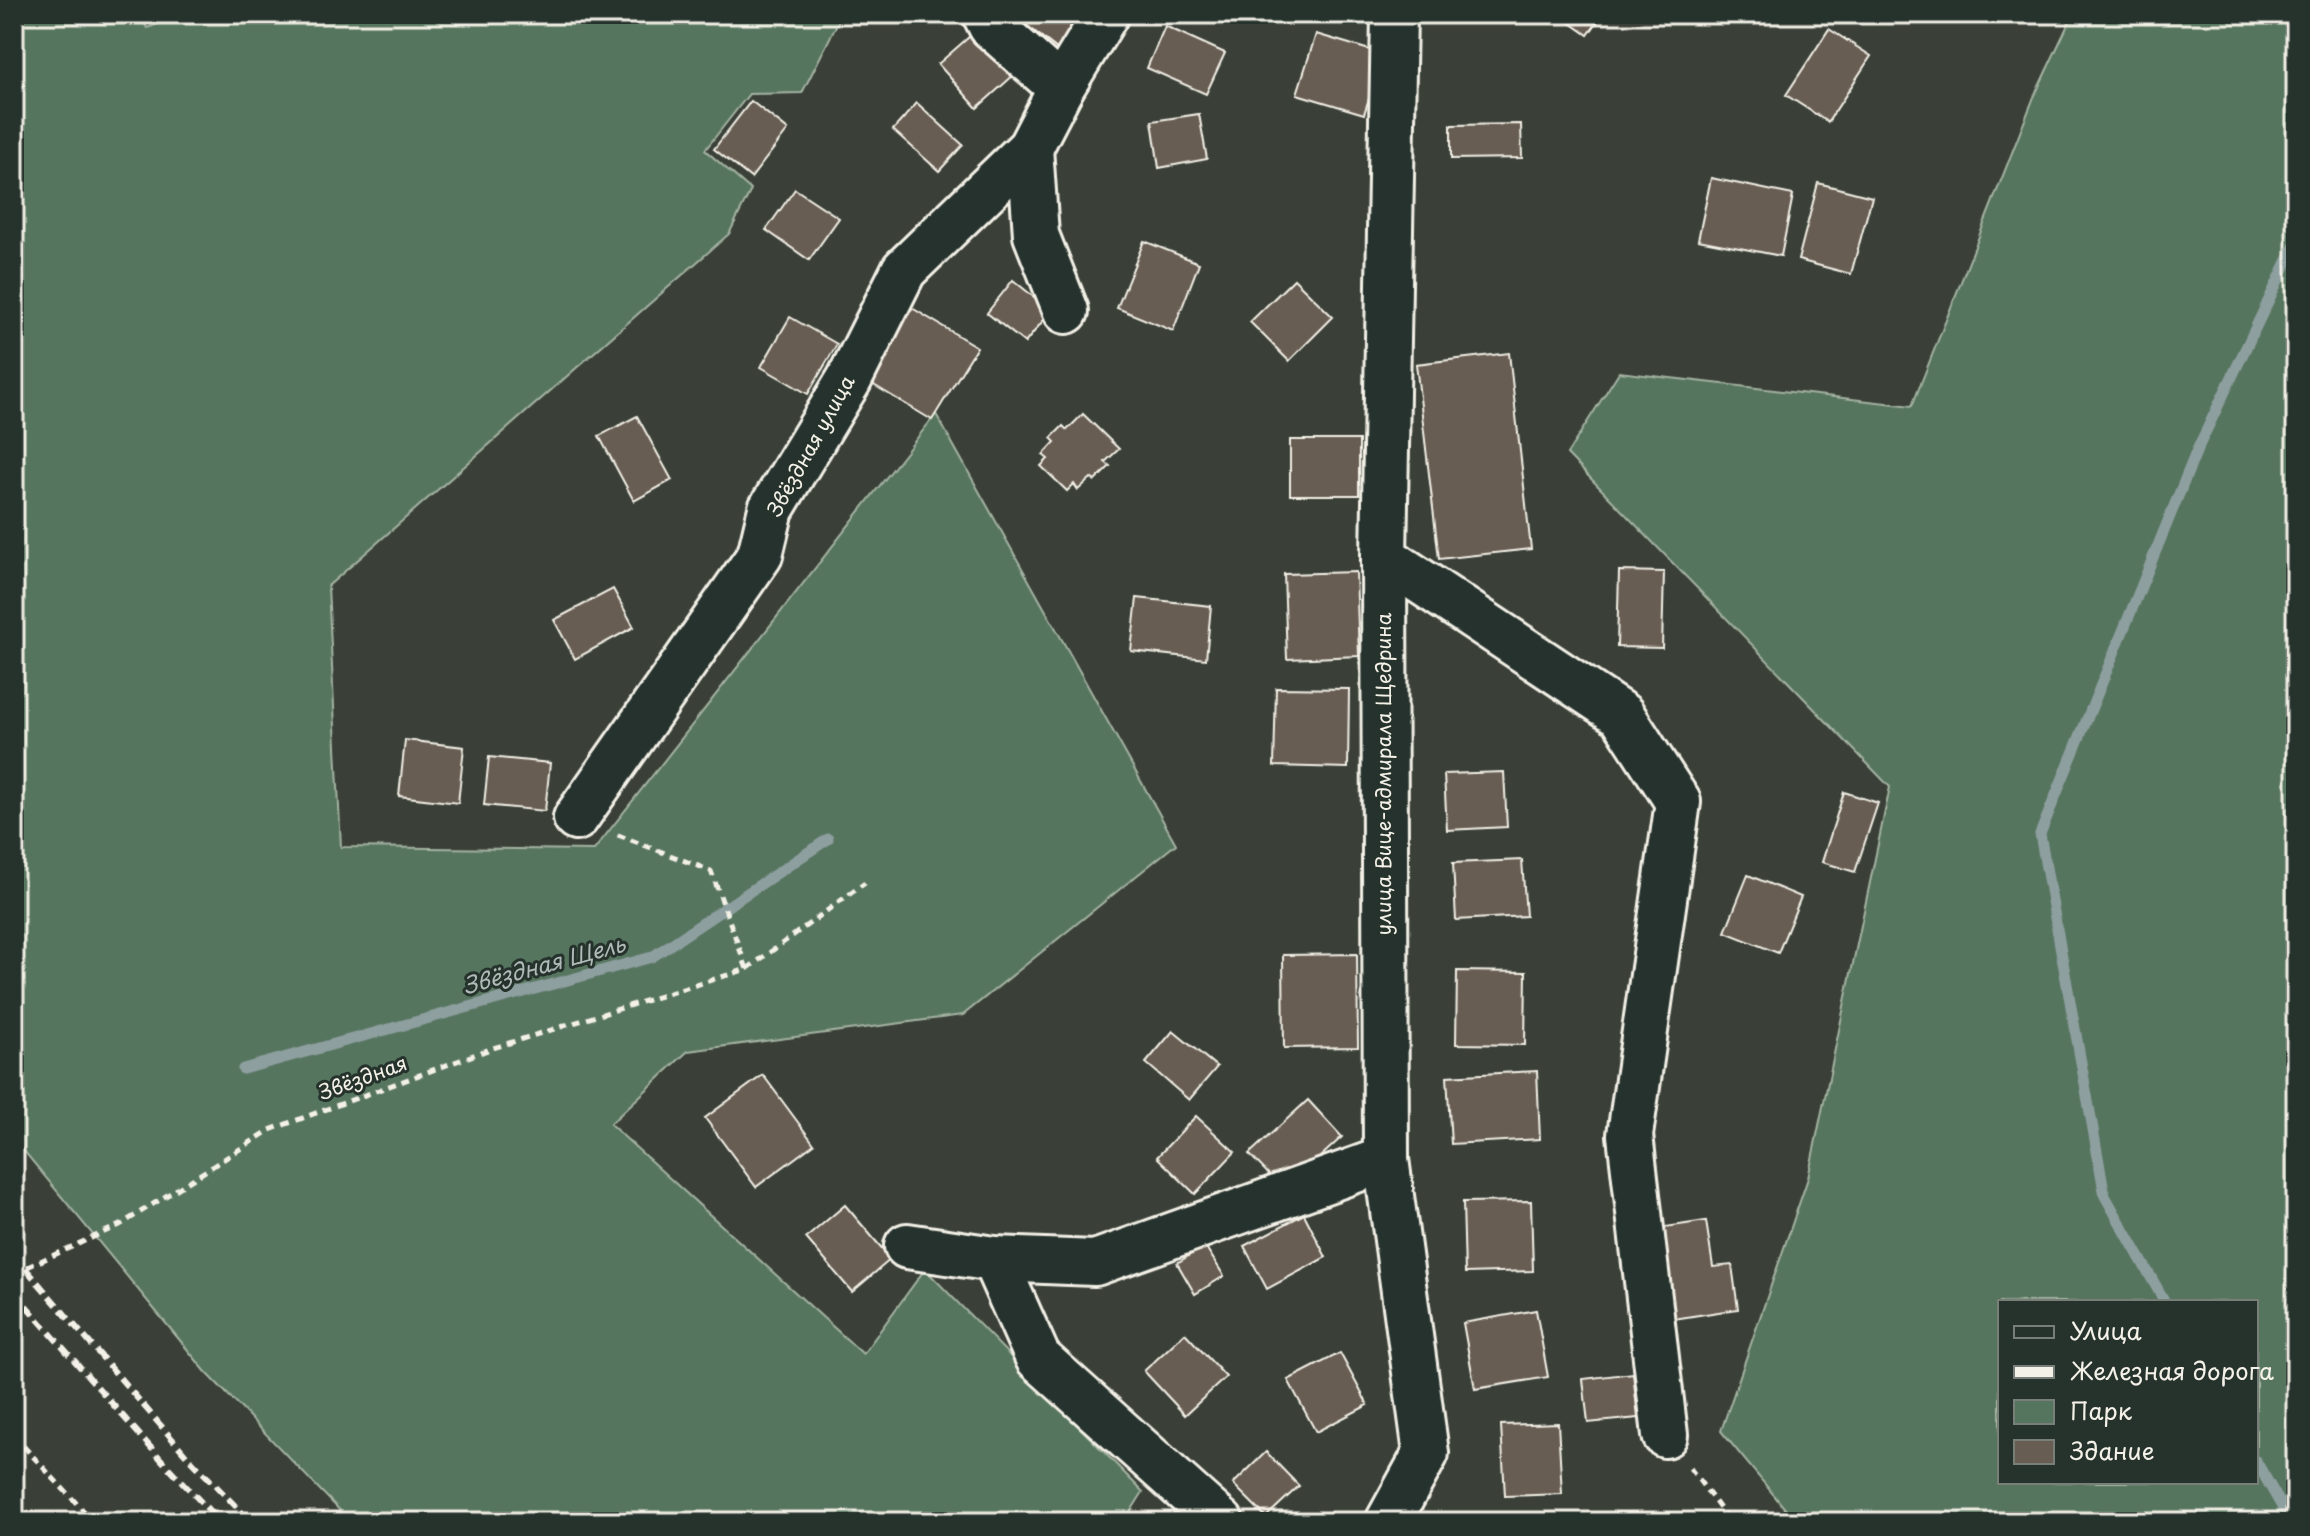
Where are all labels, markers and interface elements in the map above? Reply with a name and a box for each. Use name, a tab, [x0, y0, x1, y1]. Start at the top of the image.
street label: Звёздная улица	[759, 369, 862, 522]
street label: улица Вице-адмирала Щедрина	[1368, 612, 1398, 935]
water label: Звёздная Щель	[459, 926, 630, 1001]
street label: Звёздная	[314, 1047, 411, 1107]
legend	[1998, 1300, 2258, 1484]
text: Улица	[2070, 1312, 2142, 1348]
text: Железная дорога	[2070, 1352, 2274, 1388]
text: Парк	[2070, 1392, 2133, 1428]
text: Здание	[2070, 1432, 2155, 1468]

